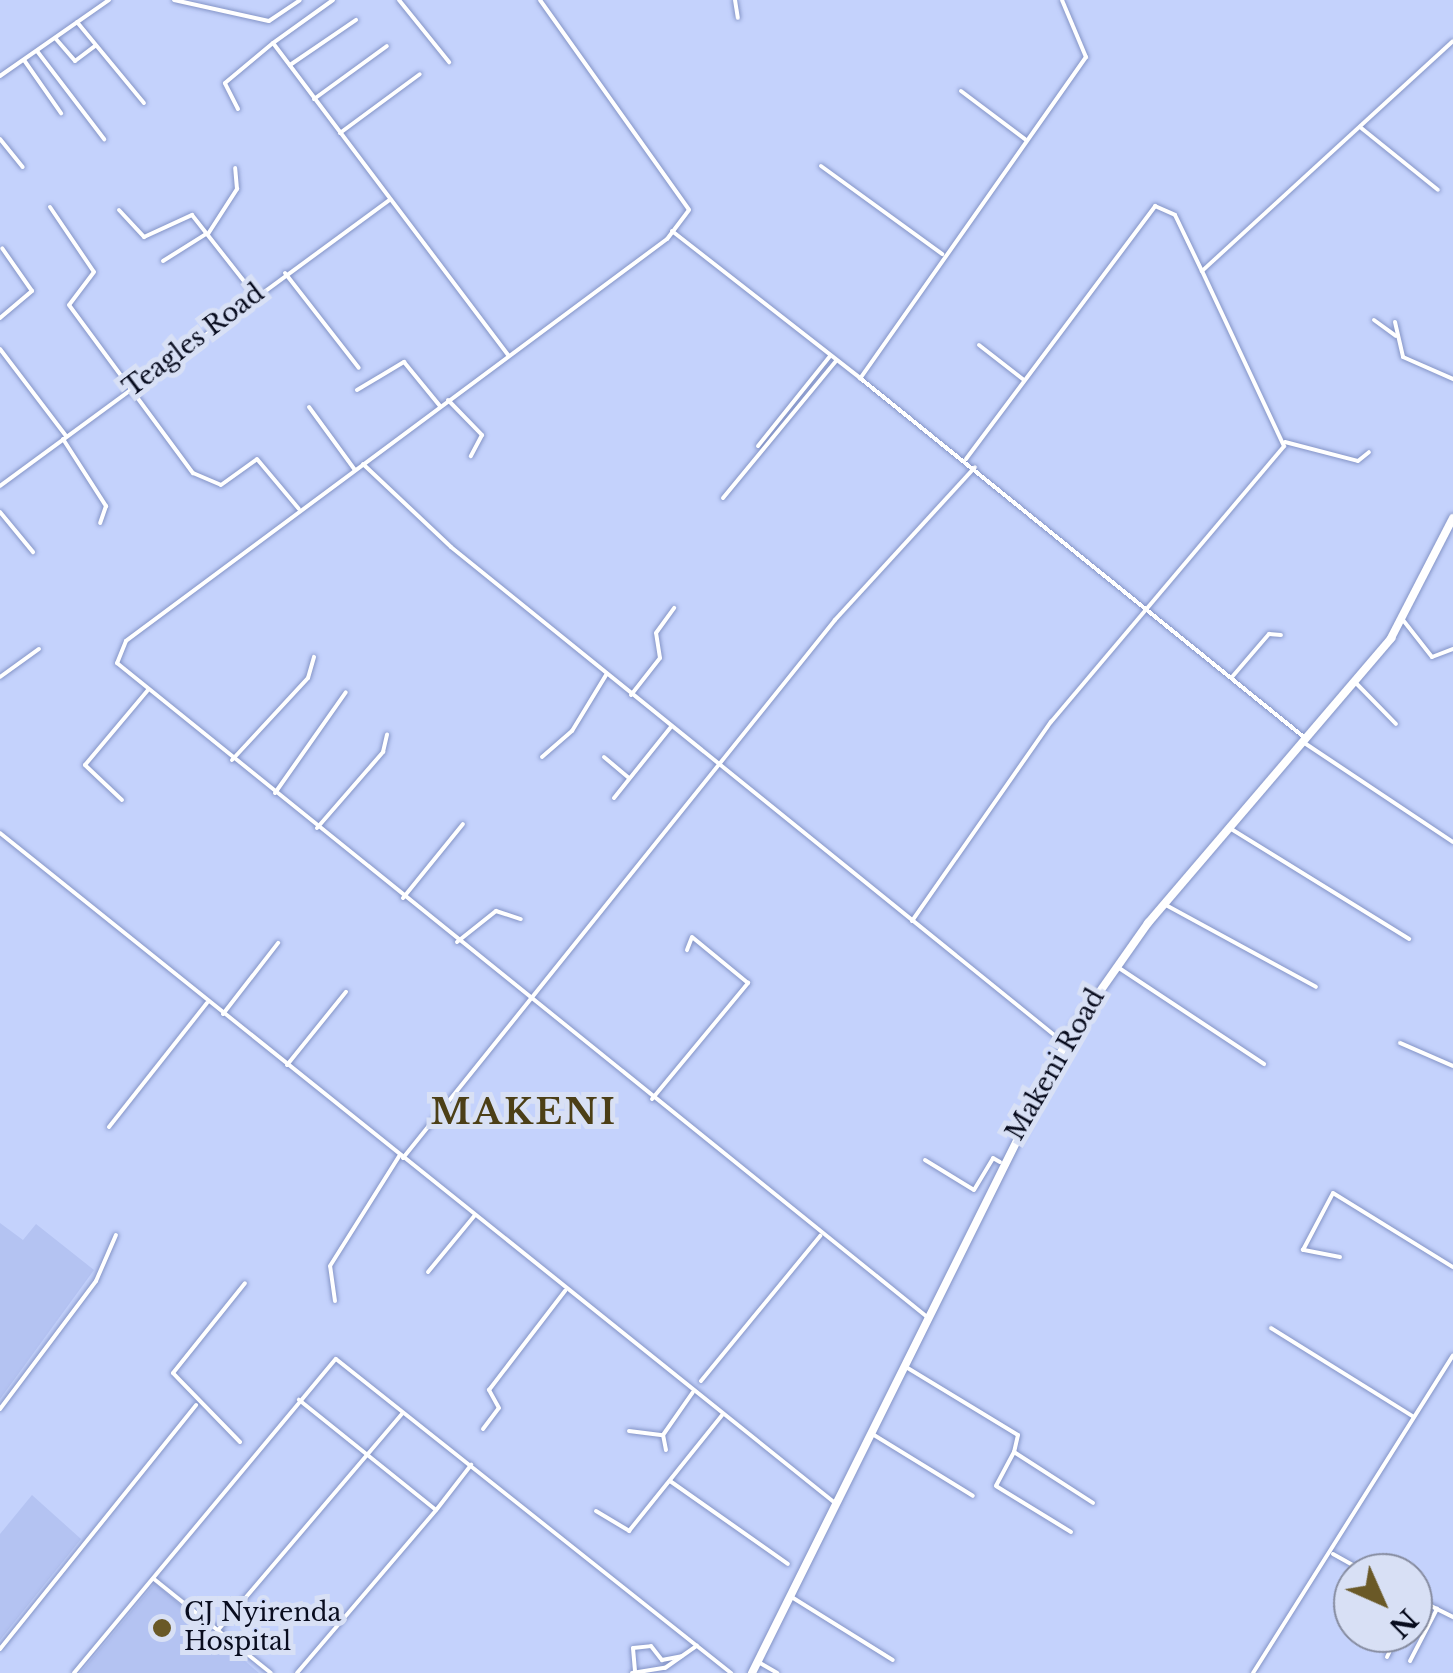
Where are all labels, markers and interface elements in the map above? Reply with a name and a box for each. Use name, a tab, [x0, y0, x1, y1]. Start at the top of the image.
street label: Teagles Road	[118, 278, 270, 404]
street label: Makeni Road	[1001, 984, 1111, 1146]
district label: MAKENI	[431, 1091, 617, 1133]
north arrow	[1333, 1553, 1433, 1653]
place label: CJ Nyirenda Hospital	[184, 1599, 341, 1658]
text: N	[1381, 1601, 1425, 1645]
marker: CJ Nyirenda Hospital	[149, 1615, 175, 1641]

